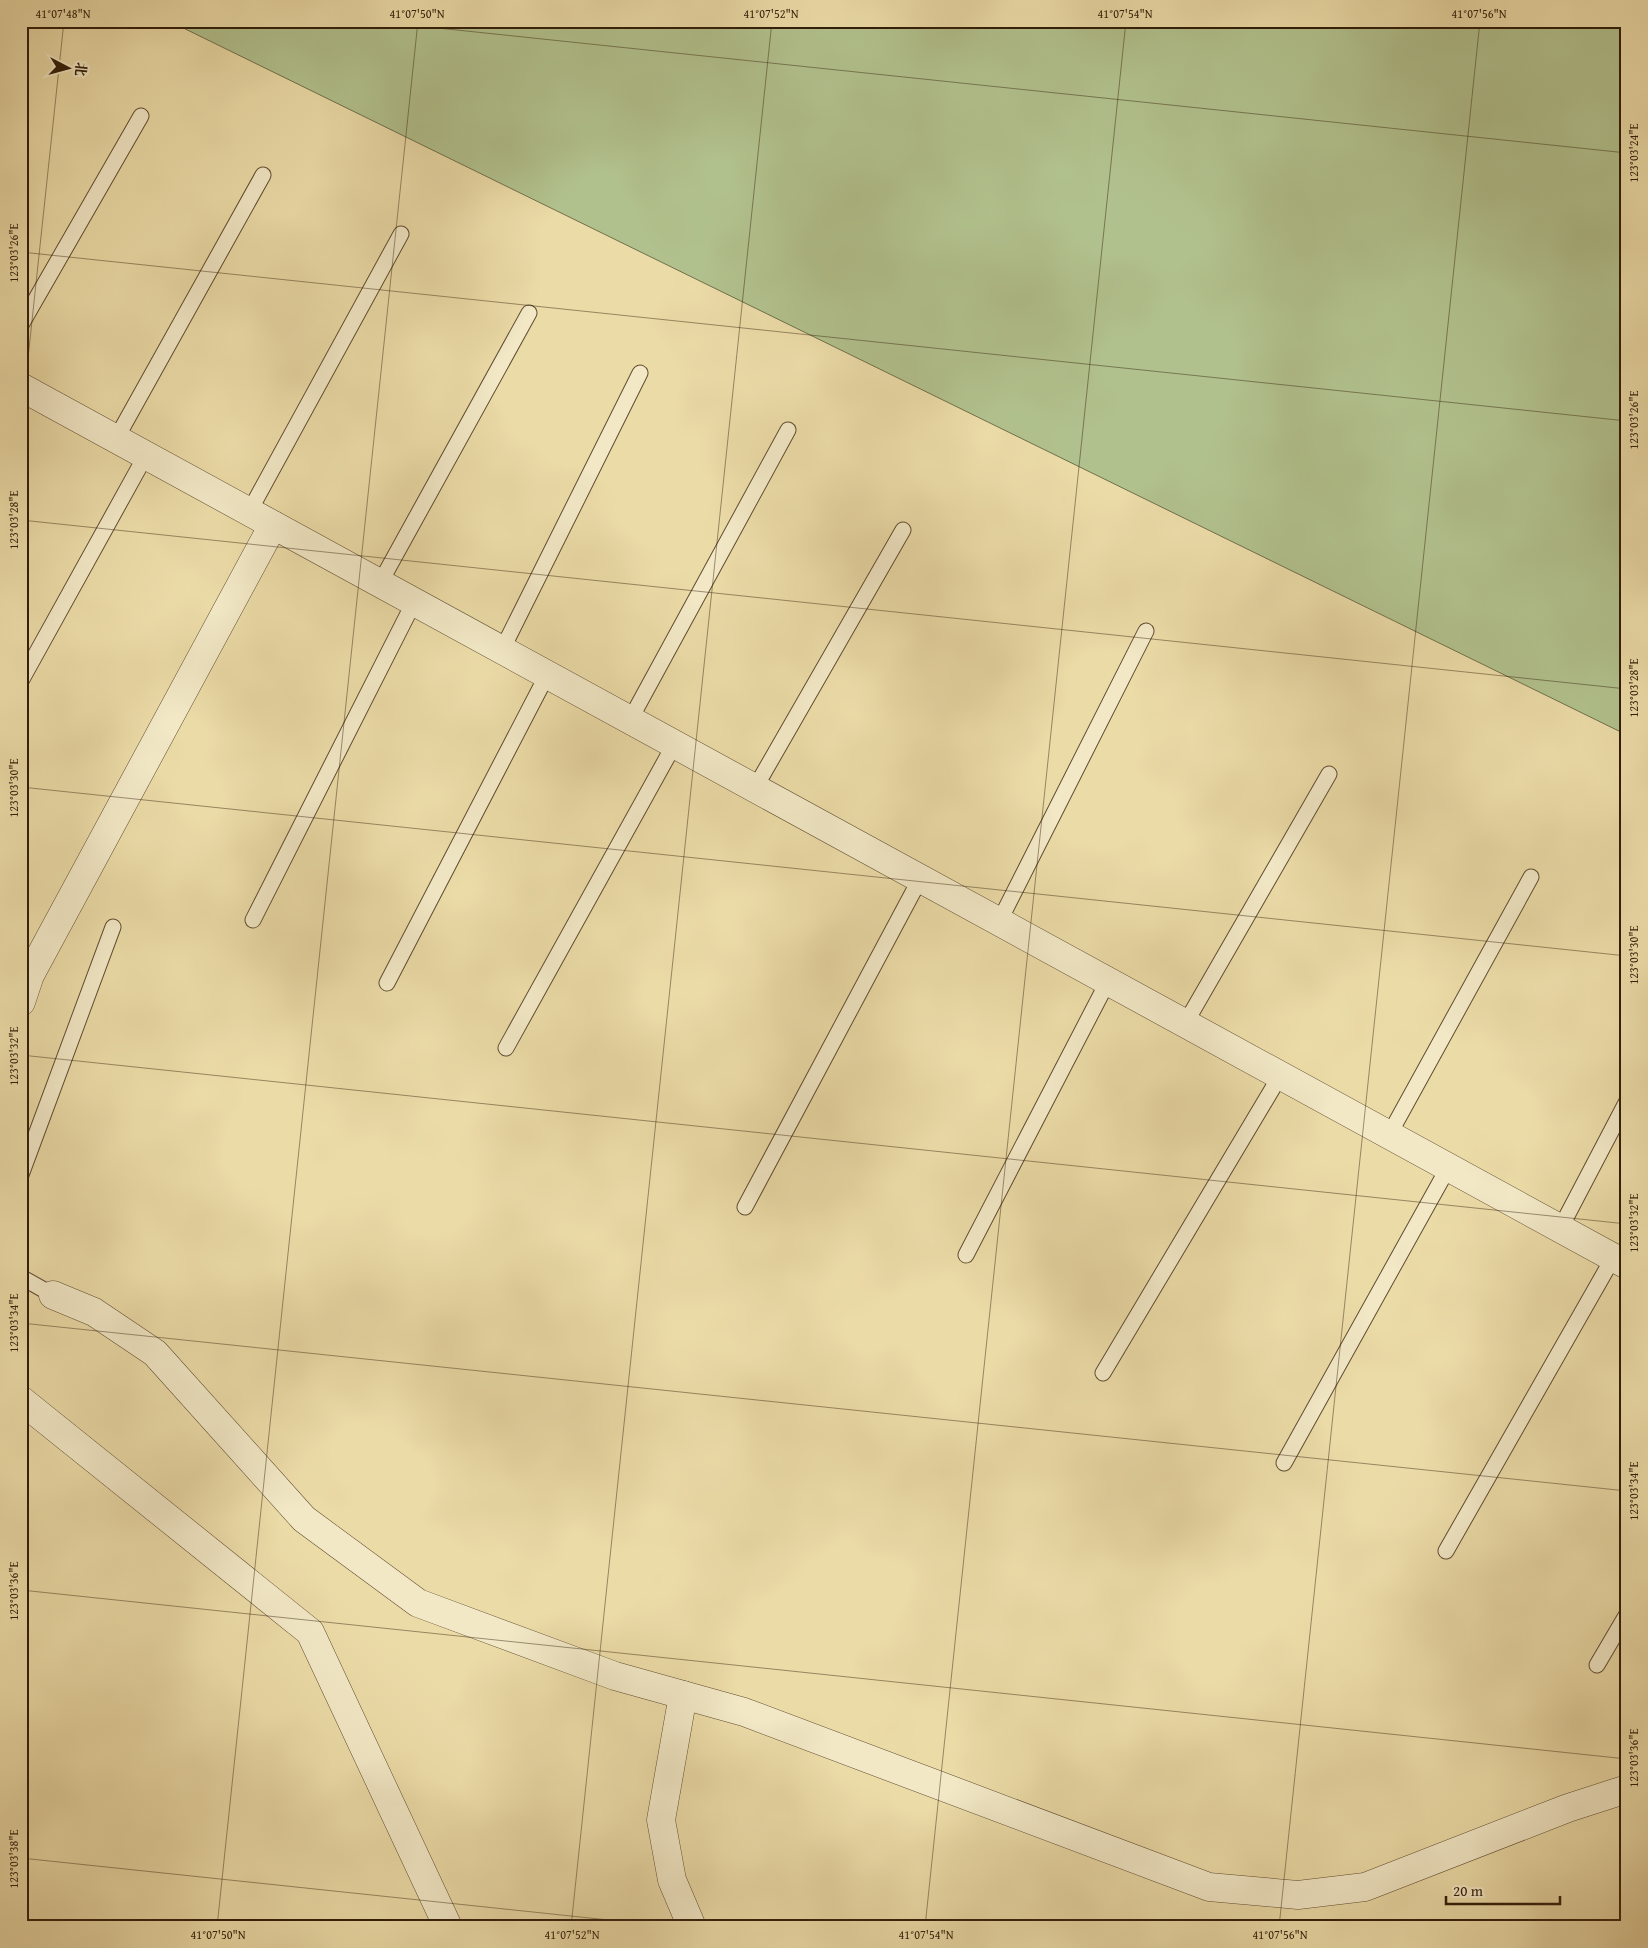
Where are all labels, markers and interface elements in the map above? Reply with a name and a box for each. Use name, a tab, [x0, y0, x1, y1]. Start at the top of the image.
text: 41°07'48"N	[35, 5, 91, 22]
text: 41°07'50"N	[389, 5, 445, 22]
text: 41°07'52"N	[743, 5, 799, 22]
text: 41°07'54"N	[1097, 5, 1153, 22]
text: 41°07'56"N	[1451, 5, 1507, 22]
north arrow	[42, 42, 92, 92]
text: 北	[70, 61, 92, 77]
text: 123°03'24"E	[1625, 123, 1642, 183]
text: 123°03'26"E	[5, 223, 22, 283]
text: 123°03'26"E	[1625, 390, 1642, 450]
text: 123°03'28"E	[5, 490, 22, 550]
text: 123°03'28"E	[1625, 658, 1642, 718]
text: 123°03'30"E	[5, 758, 22, 818]
text: 123°03'30"E	[1625, 925, 1642, 985]
text: 123°03'32"E	[5, 1026, 22, 1086]
text: 123°03'32"E	[1625, 1193, 1642, 1253]
text: 123°03'34"E	[5, 1293, 22, 1353]
text: 123°03'34"E	[1625, 1461, 1642, 1521]
text: 123°03'36"E	[5, 1561, 22, 1621]
text: 123°03'36"E	[1625, 1728, 1642, 1788]
text: 123°03'38"E	[5, 1829, 22, 1889]
scale bar	[1446, 1873, 1559, 1905]
text: 20 m	[1453, 1880, 1484, 1901]
text: 41°07'50"N	[190, 1926, 246, 1943]
text: 41°07'52"N	[544, 1926, 600, 1943]
text: 41°07'54"N	[898, 1926, 954, 1943]
text: 41°07'56"N	[1252, 1926, 1308, 1943]

